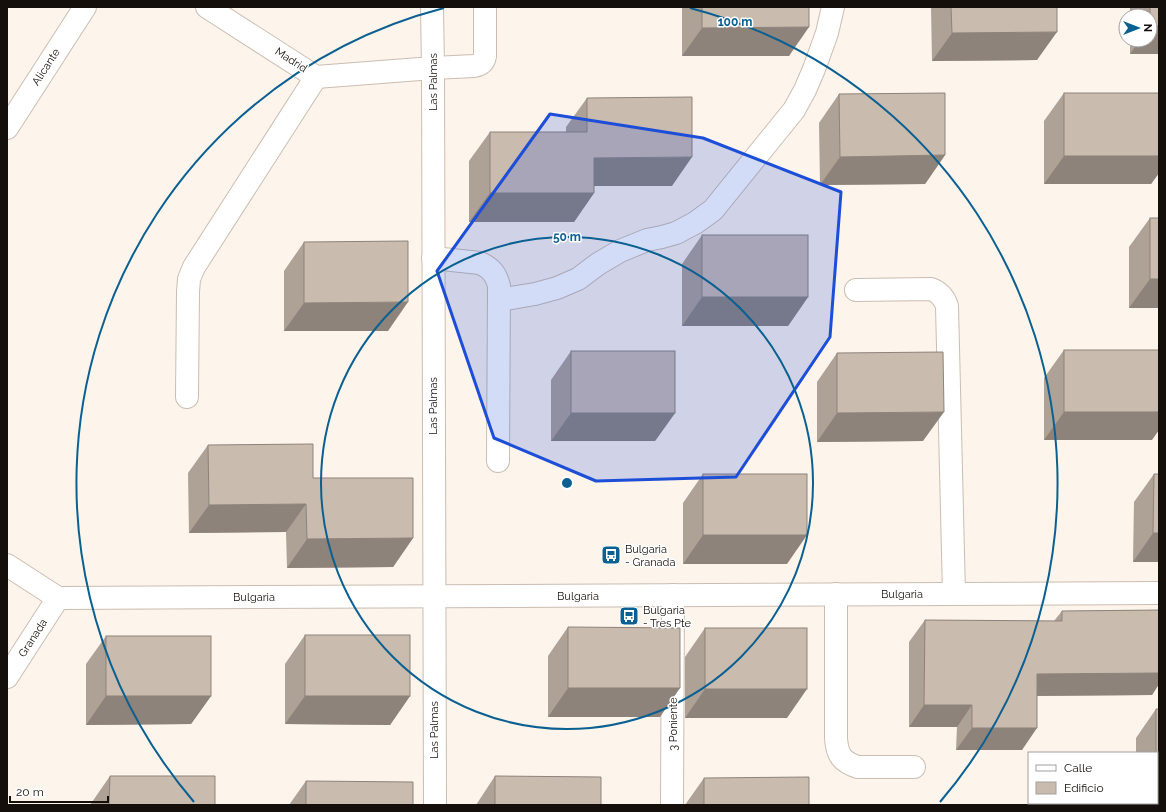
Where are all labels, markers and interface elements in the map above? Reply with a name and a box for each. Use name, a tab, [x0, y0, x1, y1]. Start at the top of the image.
north arrow	[1118, 8, 1158, 48]
text: 100 m	[718, 15, 752, 29]
text: N	[1141, 24, 1154, 32]
street label: Madrid	[273, 45, 310, 75]
street label: Alicante	[29, 46, 63, 88]
street label: Las Palmas	[427, 53, 440, 111]
text: 50 m	[553, 230, 581, 244]
street label: Las Palmas	[427, 377, 440, 435]
centre of rings	[560, 476, 574, 490]
place label: Bulgaria - Granada	[625, 543, 675, 569]
bus stop icon: Bulgaria - Granada	[600, 544, 622, 566]
street label: Bulgaria	[881, 588, 923, 601]
street label: Bulgaria	[557, 590, 599, 603]
street label: Bulgaria	[233, 591, 275, 604]
place label: Bulgaria - Tres Pte	[643, 604, 692, 630]
bus stop icon: Bulgaria - Tres Pte	[618, 605, 640, 627]
street label: Granada	[16, 616, 50, 660]
street label: 3 Poniente	[667, 697, 680, 751]
street label: Las Palmas	[428, 701, 441, 759]
legend	[1028, 752, 1158, 804]
text: Calle	[1064, 761, 1092, 775]
scale bar	[10, 778, 108, 804]
text: Edificio	[1064, 781, 1104, 795]
text: 20 m	[16, 785, 44, 799]

